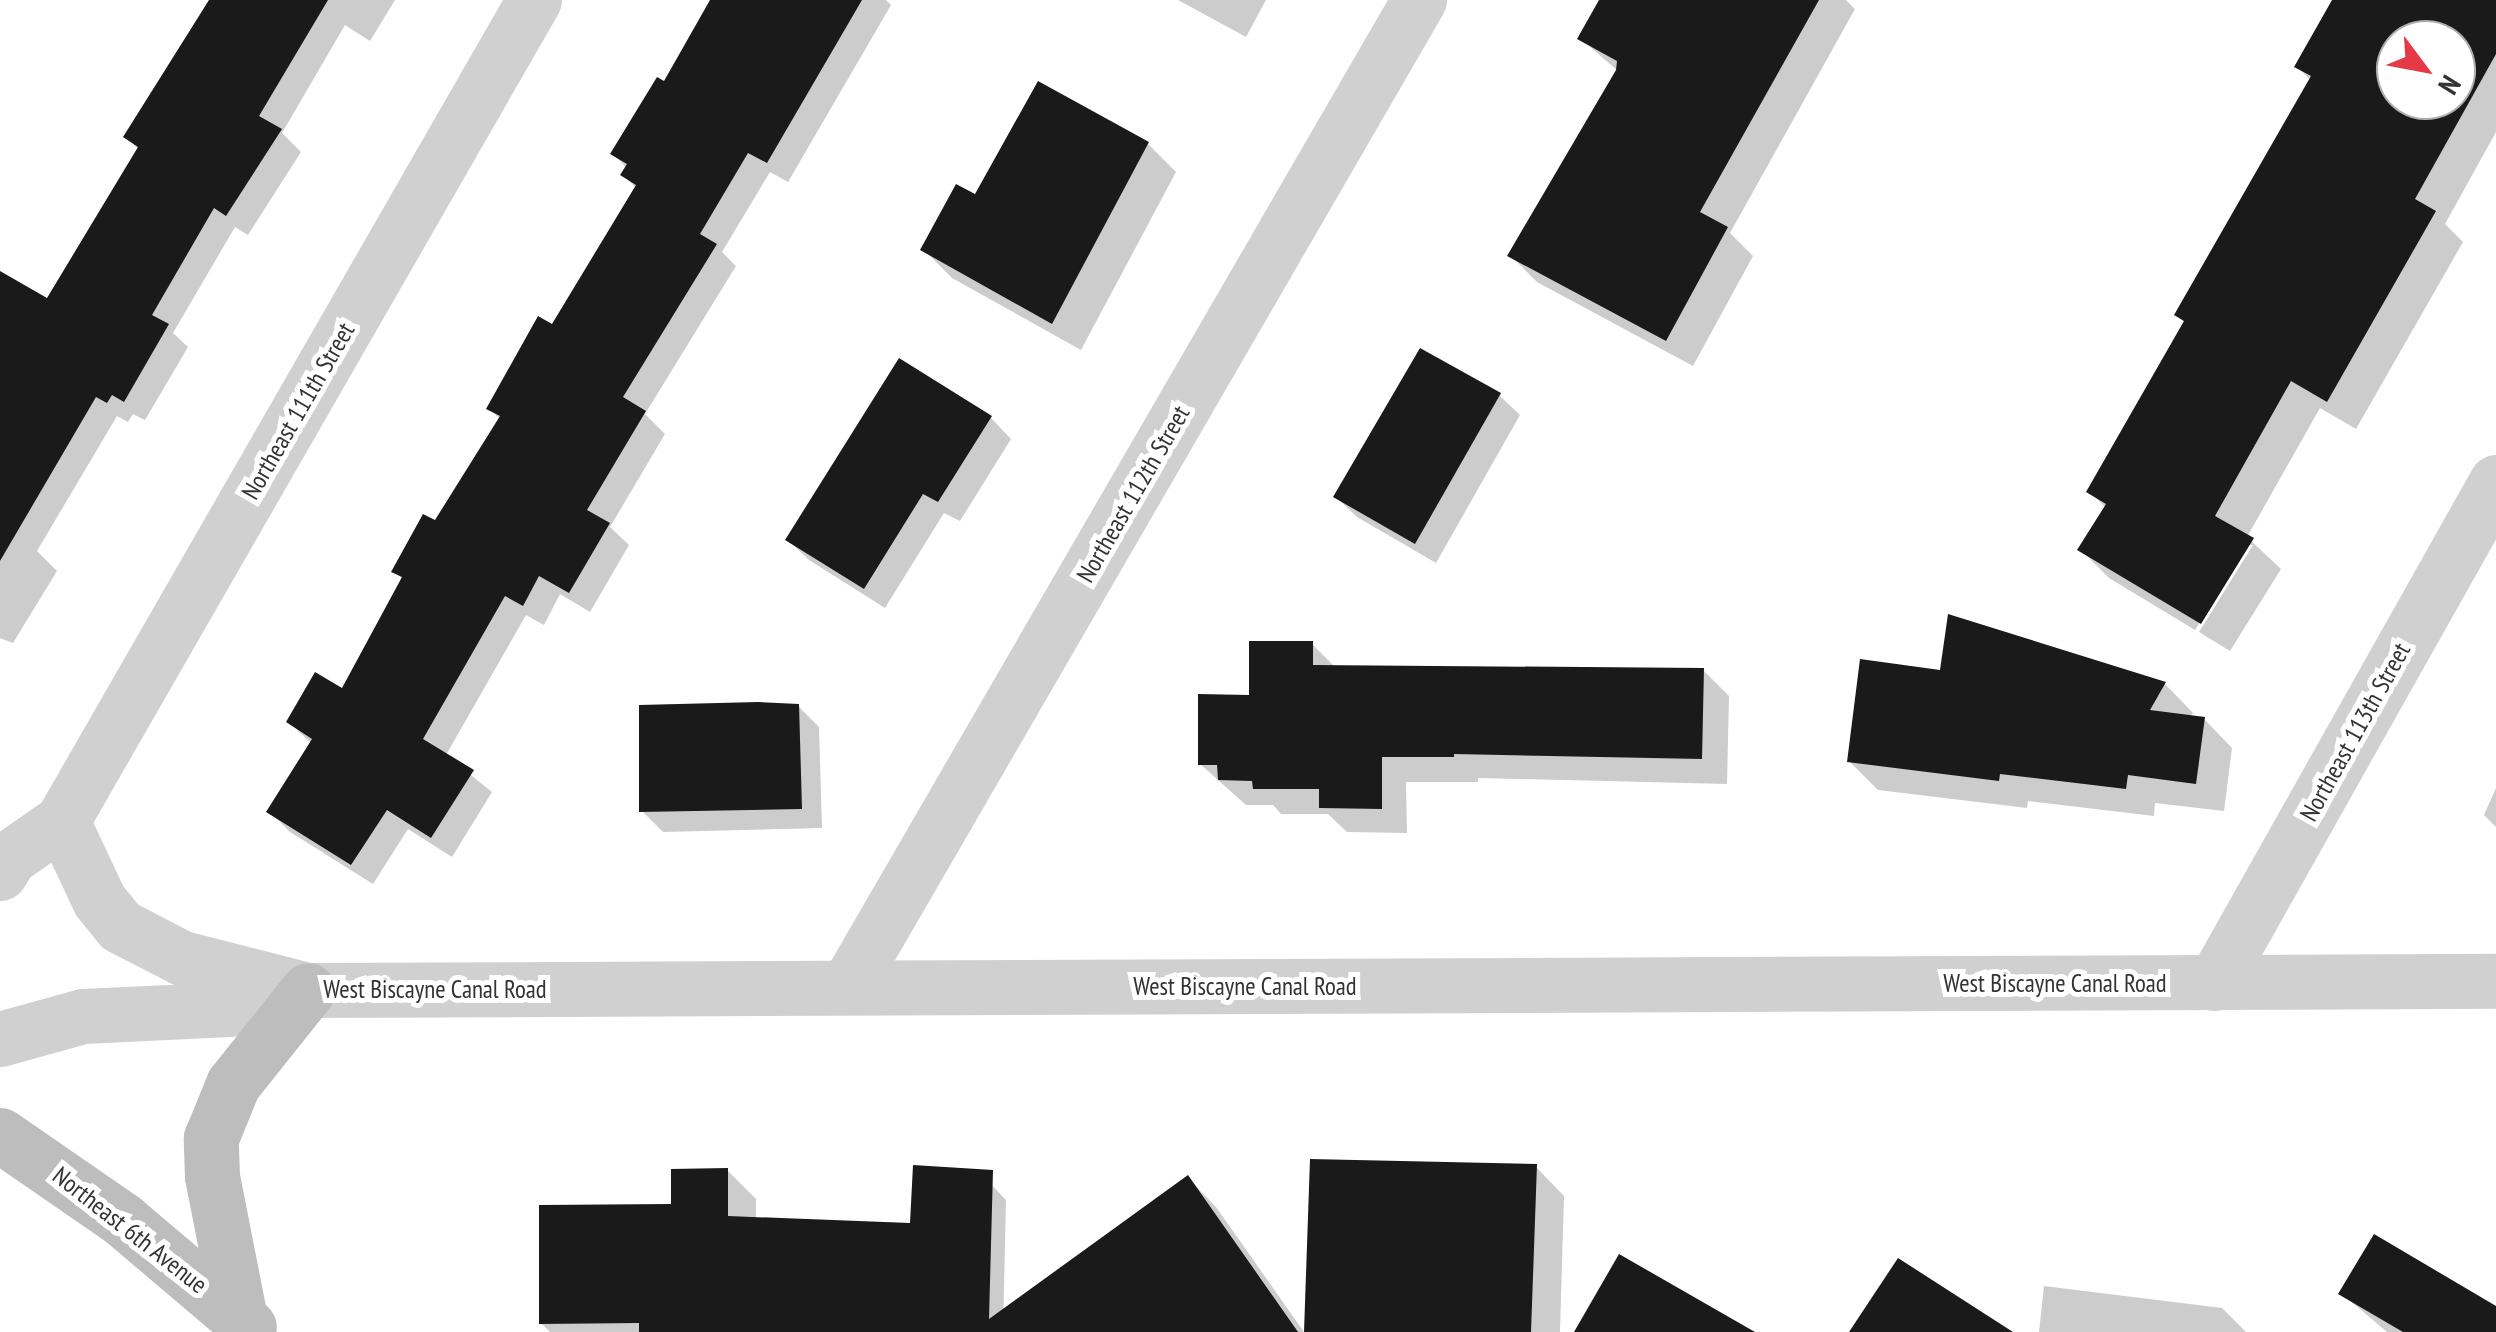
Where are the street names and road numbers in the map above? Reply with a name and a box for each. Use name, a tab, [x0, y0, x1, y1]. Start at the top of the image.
street label: Northeast 111th Street	[235, 317, 361, 505]
street label: Northeast 112th Street	[1070, 400, 1196, 588]
street label: Northeast 113th Street	[2294, 638, 2416, 826]
street label: West Biscayne Canal Road	[1943, 968, 2167, 998]
street label: West Biscayne Canal Road	[1133, 971, 1357, 1001]
street label: West Biscayne Canal Road	[323, 974, 547, 1004]
street label: Northeast 6th Avenue	[47, 1160, 213, 1300]

